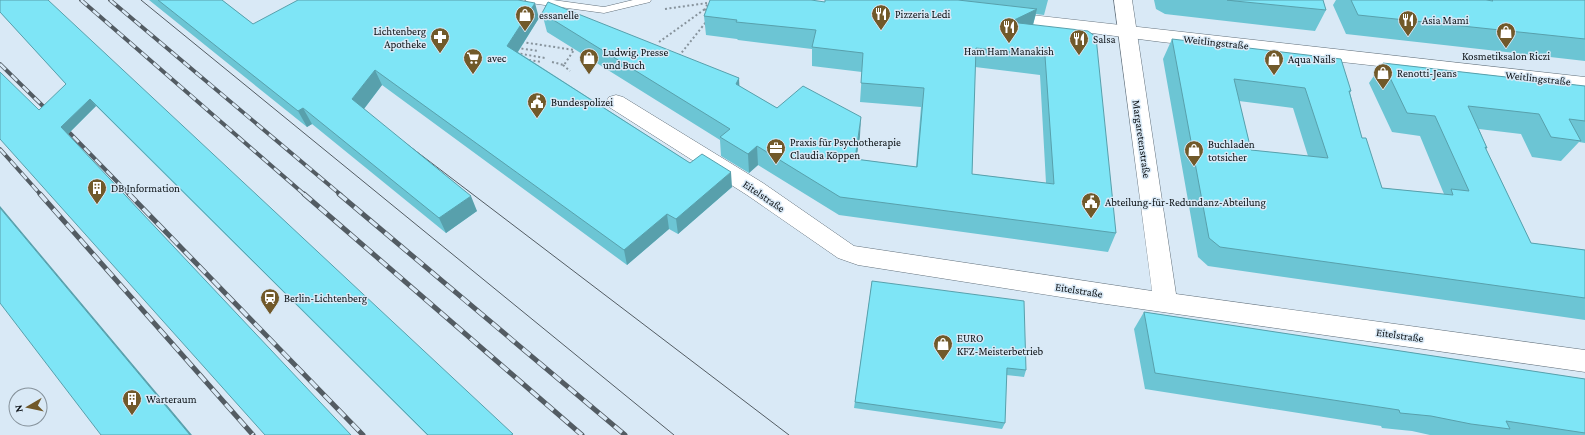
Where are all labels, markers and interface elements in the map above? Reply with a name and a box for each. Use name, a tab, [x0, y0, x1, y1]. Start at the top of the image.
restaurant icon: Pizzeria Ledi	[870, 3, 892, 31]
shop icon: essanelle	[514, 4, 536, 32]
place label: Pizzeria Ledi	[895, 8, 951, 20]
place label: essanelle	[539, 9, 579, 21]
restaurant icon: Asia Mami	[1397, 9, 1419, 37]
place label: Asia Mami	[1422, 14, 1469, 26]
restaurant icon: Ham Ham Manakish	[998, 16, 1020, 44]
shop icon: Kosmetiksalon Riczi	[1495, 21, 1517, 49]
place label: Lichtenberg Apotheke	[373, 25, 427, 51]
pharmacy icon: Lichtenberg Apotheke	[429, 26, 451, 54]
restaurant icon: Salsa	[1068, 28, 1090, 56]
place label: Salsa	[1093, 33, 1116, 45]
street label: Weitlingstraße	[1183, 33, 1249, 52]
place label: Ham Ham Manakish	[964, 45, 1054, 57]
place label: Ludwig. Presse und Buch	[603, 46, 668, 71]
supermarket icon: avec	[462, 47, 484, 75]
shop icon: Ludwig. Presse und Buch	[578, 47, 600, 75]
shop icon: Aqua Nails	[1263, 48, 1285, 76]
place label: Kosmetiksalon Riczi	[1462, 50, 1550, 62]
place label: avec	[487, 52, 507, 64]
place label: Aqua Nails	[1288, 53, 1335, 66]
shop icon: Renotti-Jeans	[1372, 62, 1394, 90]
place label: Renotti-Jeans	[1397, 67, 1457, 80]
street label: Weitlingstraße	[1505, 69, 1571, 88]
public building icon: Bundespolizei	[526, 91, 548, 119]
place label: Bundespolizei	[551, 96, 613, 109]
street label: Margaretenstraße	[1130, 99, 1153, 179]
place label: Praxis für Psychotherapie Claudia Köppen	[790, 136, 901, 162]
office icon: Praxis für Psychotherapie Claudia Köppen	[765, 137, 787, 165]
place label: Buchladen totsicher	[1208, 138, 1255, 163]
shop icon: Buchladen totsicher	[1183, 139, 1205, 167]
building icon: DB Information	[86, 177, 108, 205]
street label: Eitelstraße	[741, 178, 787, 214]
place label: DB Information	[111, 182, 180, 194]
public building icon: Abteilung-für-Redundanz-Abteilung	[1080, 191, 1102, 219]
place label: Abteilung-für-Redundanz-Abteilung	[1105, 196, 1267, 209]
street label: Eitelstraße	[1054, 280, 1104, 300]
station icon: Berlin-Lichtenberg	[259, 287, 281, 315]
place label: Berlin-Lichtenberg	[284, 292, 368, 305]
street label: Eitelstraße	[1375, 326, 1425, 344]
place label: EURO KFZ-Meisterbetrieb	[957, 332, 1044, 357]
shop icon: EURO KFZ-Meisterbetrieb	[932, 333, 954, 361]
north arrow	[8, 387, 48, 427]
building icon: Warteraum	[121, 388, 143, 416]
place label: Warteraum	[146, 393, 197, 405]
text: N	[12, 403, 25, 413]

